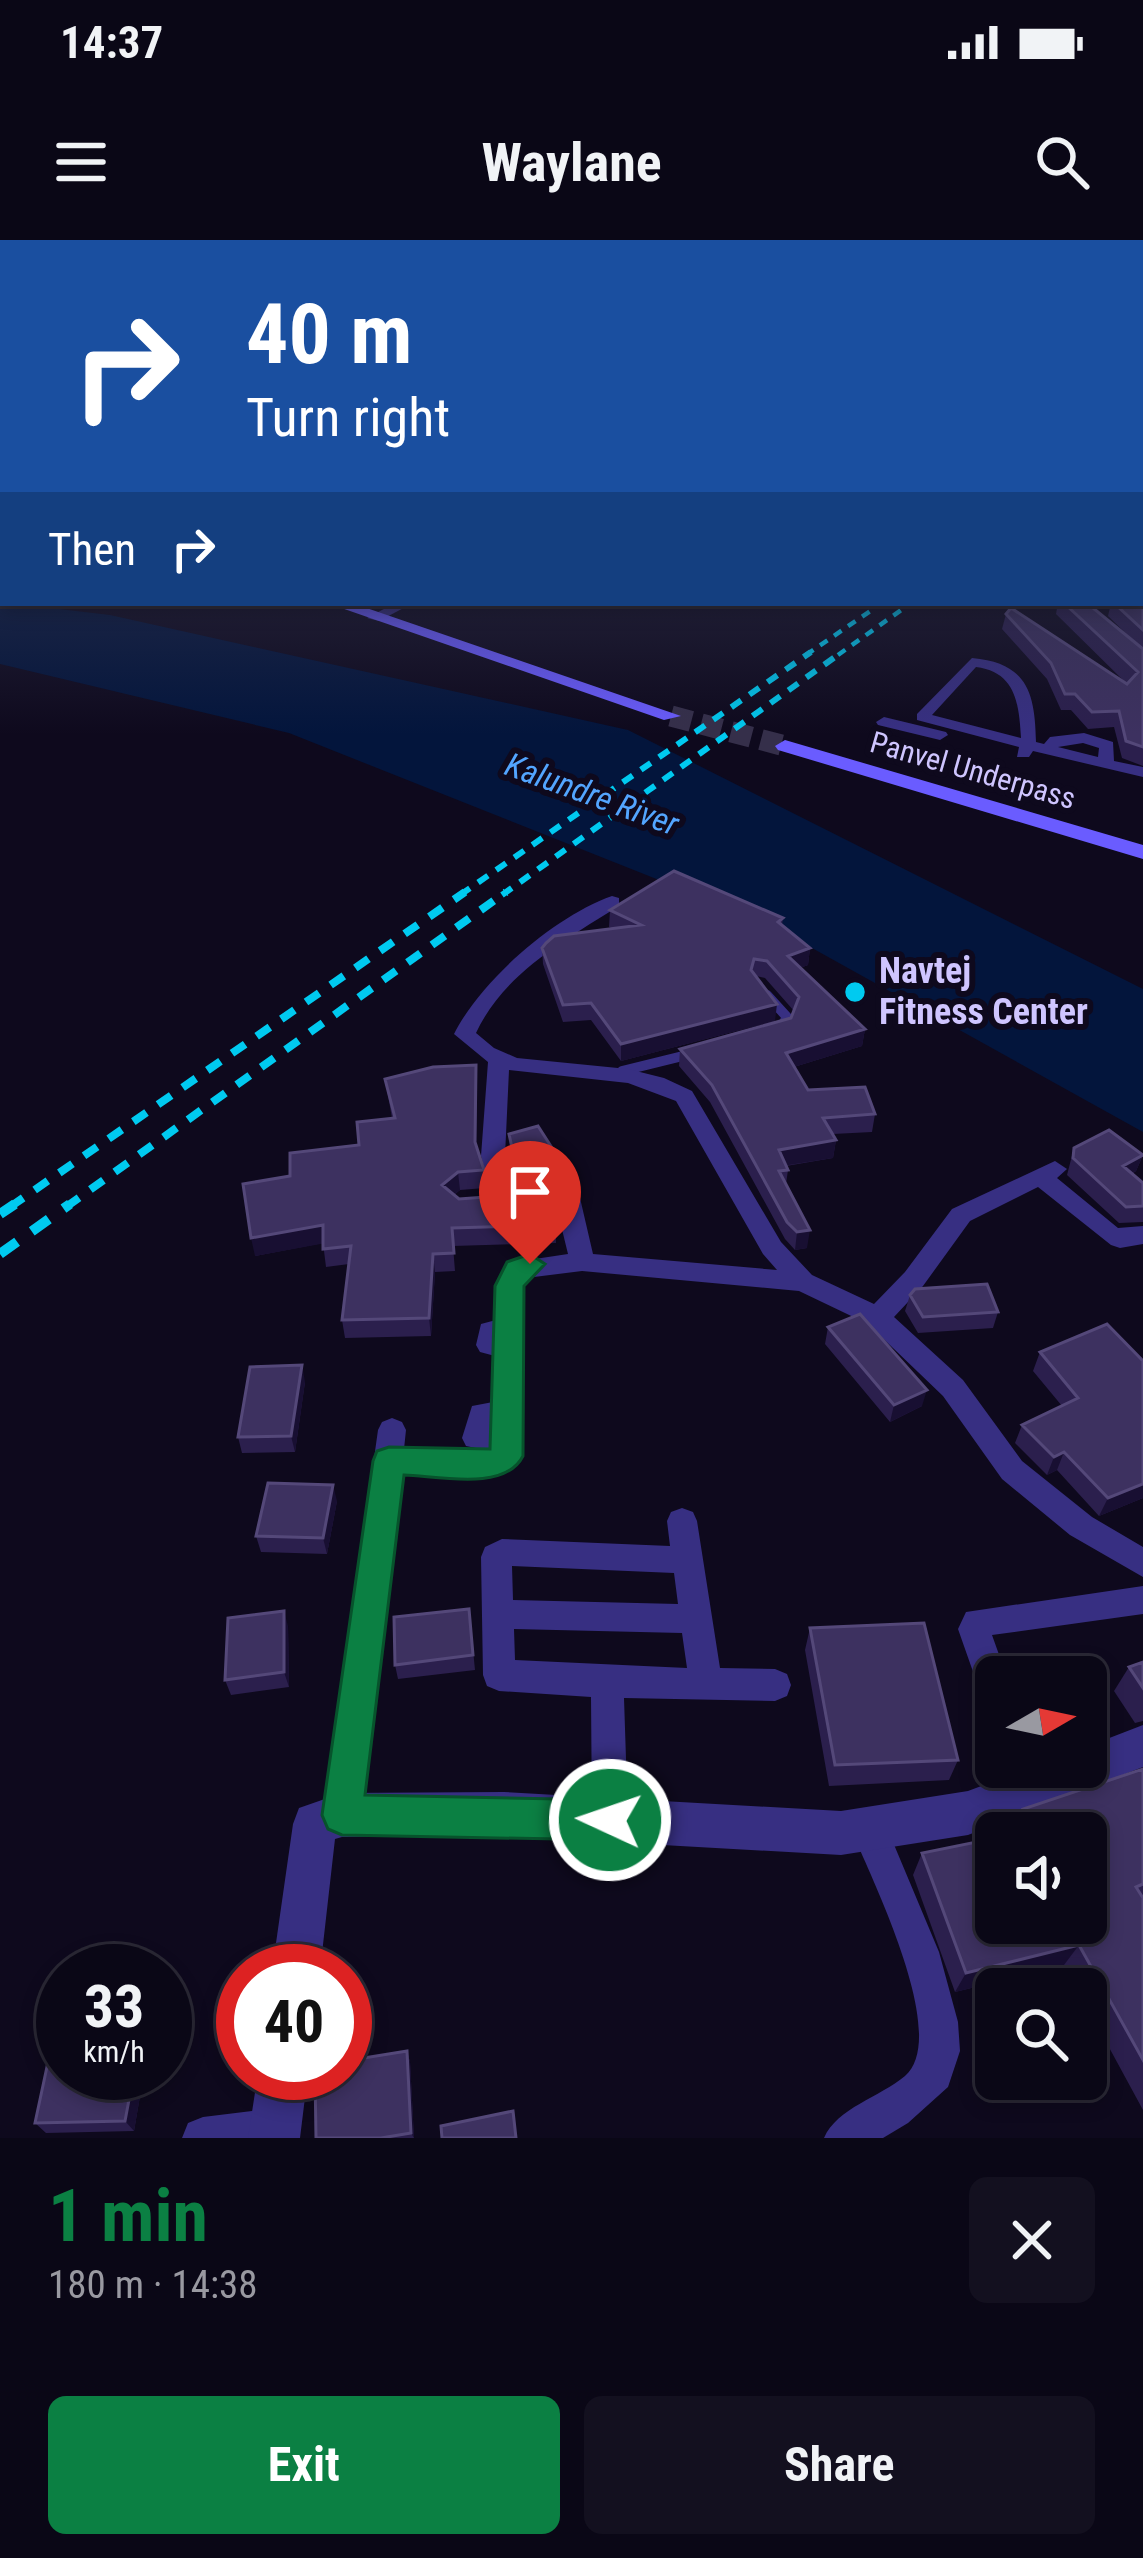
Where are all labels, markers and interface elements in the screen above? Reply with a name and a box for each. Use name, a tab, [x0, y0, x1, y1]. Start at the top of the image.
text: 14:37	[60, 16, 163, 69]
icon: menu	[48, 129, 114, 195]
icon: search	[1029, 129, 1095, 195]
text: Waylane	[481, 131, 662, 194]
text: 40 m	[246, 285, 413, 384]
icon: right	[48, 288, 204, 444]
text: Turn right	[246, 386, 450, 449]
icon: right	[160, 516, 226, 582]
text: Then	[48, 523, 136, 576]
street label: Panvel Underpass	[866, 724, 1080, 816]
water label: Kalundre River	[500, 745, 685, 844]
place label: Navtej Fitness Center	[879, 950, 1088, 1033]
marker: Navtej Fitness Center	[842, 979, 868, 1005]
pin	[479, 1141, 581, 1264]
icon: arrive	[497, 1159, 563, 1225]
north arrow	[975, 1656, 1107, 1788]
map controls	[975, 1656, 1107, 2100]
position arrow	[547, 1757, 673, 1883]
button: sound	[975, 1812, 1107, 1944]
speed limit sign: 40	[216, 1944, 372, 2100]
button: search	[975, 1968, 1107, 2100]
text: 33	[84, 1971, 144, 2042]
text: km/h	[83, 2034, 145, 2069]
text: 1 min	[48, 2174, 208, 2259]
button: close	[969, 2177, 1095, 2303]
text: 180 m · 14:38	[48, 2262, 258, 2308]
button: Exit	[48, 2396, 560, 2534]
button: Share	[584, 2396, 1095, 2534]

